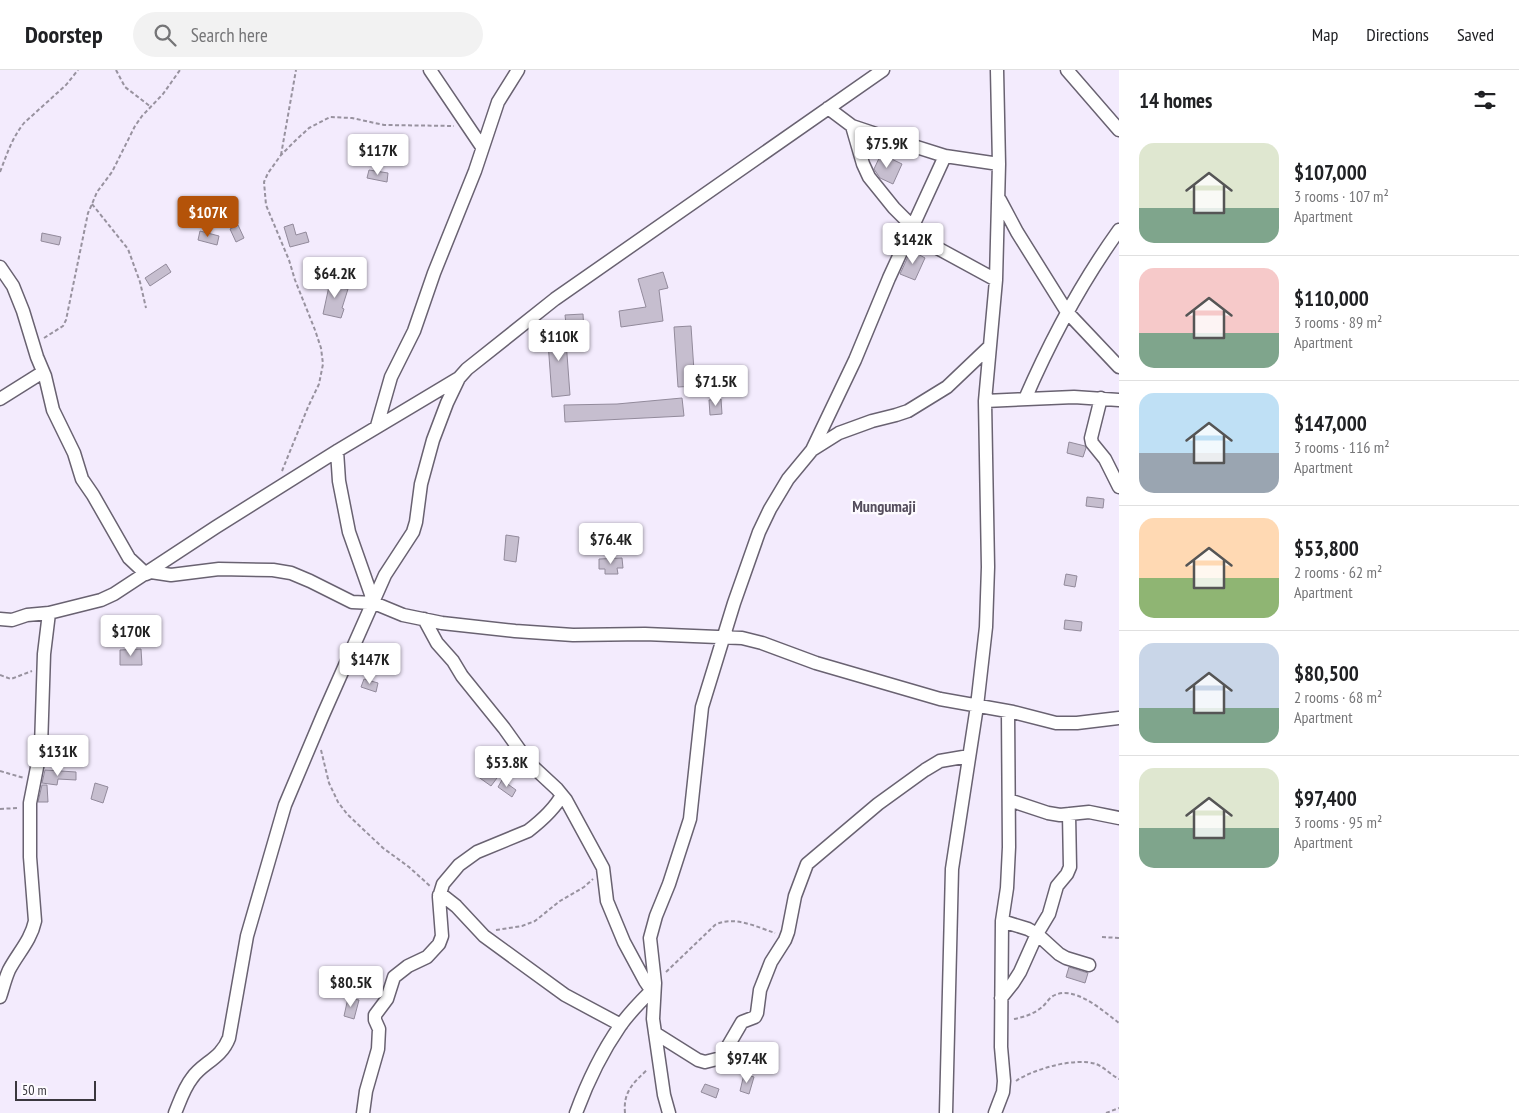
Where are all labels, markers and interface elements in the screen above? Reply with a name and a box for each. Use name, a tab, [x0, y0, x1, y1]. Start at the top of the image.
search box	[133, 12, 483, 57]
text: Doorstep	[25, 19, 103, 50]
icon: search	[151, 21, 179, 49]
text: Search here	[191, 23, 268, 47]
text: Map	[1312, 23, 1338, 46]
text: Directions	[1366, 23, 1429, 46]
text: Saved	[1457, 23, 1494, 46]
icon: filters	[1471, 86, 1499, 114]
text: 14 homes	[1139, 87, 1212, 114]
pin: $75.9K	[846, 126, 928, 169]
text: $75.9K	[866, 133, 908, 153]
pin: $117K	[343, 134, 413, 176]
text: $117K	[359, 140, 397, 160]
text: $107,000	[1294, 159, 1367, 186]
icon: home	[1179, 163, 1239, 223]
text: 3 rooms · 107 m²	[1294, 186, 1389, 206]
pin: $107K	[173, 196, 243, 238]
text: $107K	[189, 202, 227, 222]
text: Apartment	[1294, 206, 1353, 226]
pin: $142K	[878, 222, 948, 265]
text: $142K	[894, 229, 932, 249]
pin: $64.2K	[294, 256, 376, 299]
text: $64.2K	[314, 263, 356, 283]
text: $110,000	[1294, 285, 1369, 312]
icon: home	[1179, 288, 1239, 348]
text: 3 rooms · 89 m²	[1294, 312, 1382, 332]
pin: $110K	[524, 320, 594, 362]
text: $110K	[540, 326, 578, 346]
text: Apartment	[1294, 332, 1353, 352]
pin: $71.5K	[675, 364, 757, 407]
text: $71.5K	[695, 371, 737, 391]
text: $147,000	[1294, 410, 1367, 437]
icon: home	[1179, 413, 1239, 473]
text: 3 rooms · 116 m²	[1294, 437, 1390, 457]
text: Apartment	[1294, 457, 1353, 477]
district label: Mungumaji	[852, 496, 916, 516]
pin: $76.4K	[570, 522, 652, 565]
text: $76.4K	[590, 529, 632, 549]
text: $53,800	[1294, 535, 1359, 562]
icon: home	[1179, 538, 1239, 598]
text: 2 rooms · 62 m²	[1294, 562, 1382, 582]
text: Apartment	[1294, 582, 1353, 602]
pin: $170K	[96, 614, 166, 657]
text: $170K	[112, 621, 150, 641]
pin: $147K	[335, 642, 405, 685]
text: $147K	[351, 649, 389, 669]
text: $80,500	[1294, 660, 1359, 687]
icon: home	[1179, 663, 1239, 723]
text: 2 rooms · 68 m²	[1294, 687, 1382, 707]
text: Apartment	[1294, 707, 1353, 727]
pin: $131K	[23, 734, 93, 777]
text: $131K	[39, 741, 77, 761]
pin: $53.8K	[466, 746, 548, 788]
text: $53.8K	[486, 752, 528, 772]
text: $97,400	[1294, 785, 1357, 812]
icon: home	[1179, 788, 1239, 848]
text: 3 rooms · 95 m²	[1294, 812, 1382, 832]
text: Apartment	[1294, 832, 1353, 852]
pin: $80.5K	[310, 966, 392, 1008]
text: $80.5K	[330, 972, 372, 992]
pin: $97.4K	[706, 1042, 788, 1084]
text: $97.4K	[727, 1048, 767, 1068]
scale bar	[15, 1078, 96, 1101]
text: 50 m	[22, 1081, 47, 1099]

